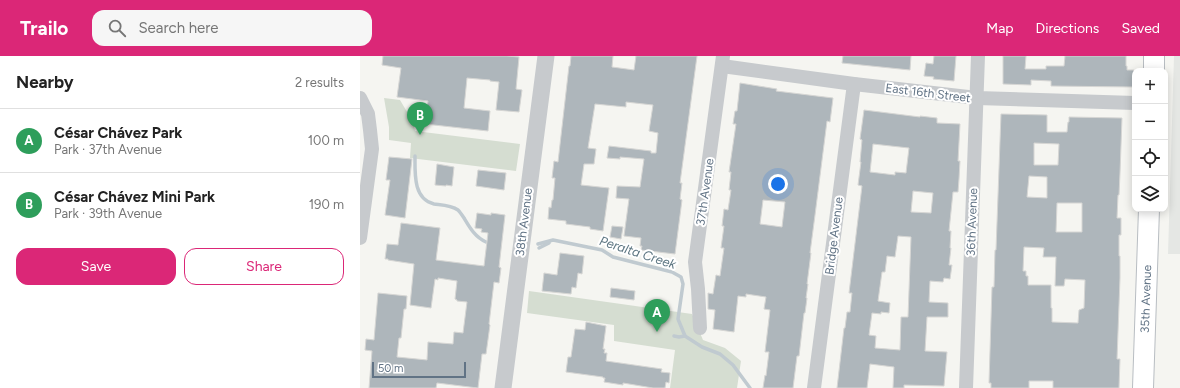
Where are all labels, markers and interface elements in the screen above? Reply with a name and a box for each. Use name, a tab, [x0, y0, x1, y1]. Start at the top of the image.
search box	[92, 10, 372, 46]
text: Trailo	[20, 17, 68, 40]
icon: search	[106, 17, 128, 39]
text: Search here	[138, 19, 219, 37]
text: Map	[986, 20, 1014, 37]
text: Directions	[1036, 20, 1099, 37]
text: Saved	[1121, 20, 1160, 37]
map controls	[1132, 68, 1168, 212]
button: +	[1132, 68, 1168, 104]
text: Nearby	[16, 72, 74, 92]
text: 2 results	[295, 75, 344, 90]
street label: East 16th Street	[885, 81, 972, 105]
pin: B	[407, 102, 433, 135]
button: −	[1132, 104, 1168, 140]
text: César Chávez Park	[54, 124, 182, 142]
text: A	[24, 133, 34, 148]
text: 100 m	[308, 133, 344, 148]
button: locate	[1132, 140, 1168, 176]
text: Park · 37th Avenue	[54, 142, 162, 157]
street label: 37th Avenue	[693, 157, 717, 227]
your location	[768, 174, 788, 194]
button: layers	[1132, 176, 1168, 212]
street label: 38th Avenue	[513, 187, 535, 257]
street label: 36th Avenue	[964, 187, 980, 256]
text: César Chávez Mini Park	[54, 188, 215, 206]
street label: Bridge Avenue	[822, 196, 846, 276]
text: B	[25, 197, 33, 212]
text: 190 m	[309, 197, 344, 212]
text: Park · 39th Avenue	[54, 206, 162, 221]
water label: Peralta Creek	[598, 233, 679, 272]
button: Save	[16, 248, 176, 285]
button: Share	[184, 248, 344, 285]
street label: 35th Avenue	[1138, 264, 1154, 333]
pin: A	[644, 299, 670, 332]
scale bar	[372, 360, 466, 379]
text: 50 m	[378, 362, 403, 375]

